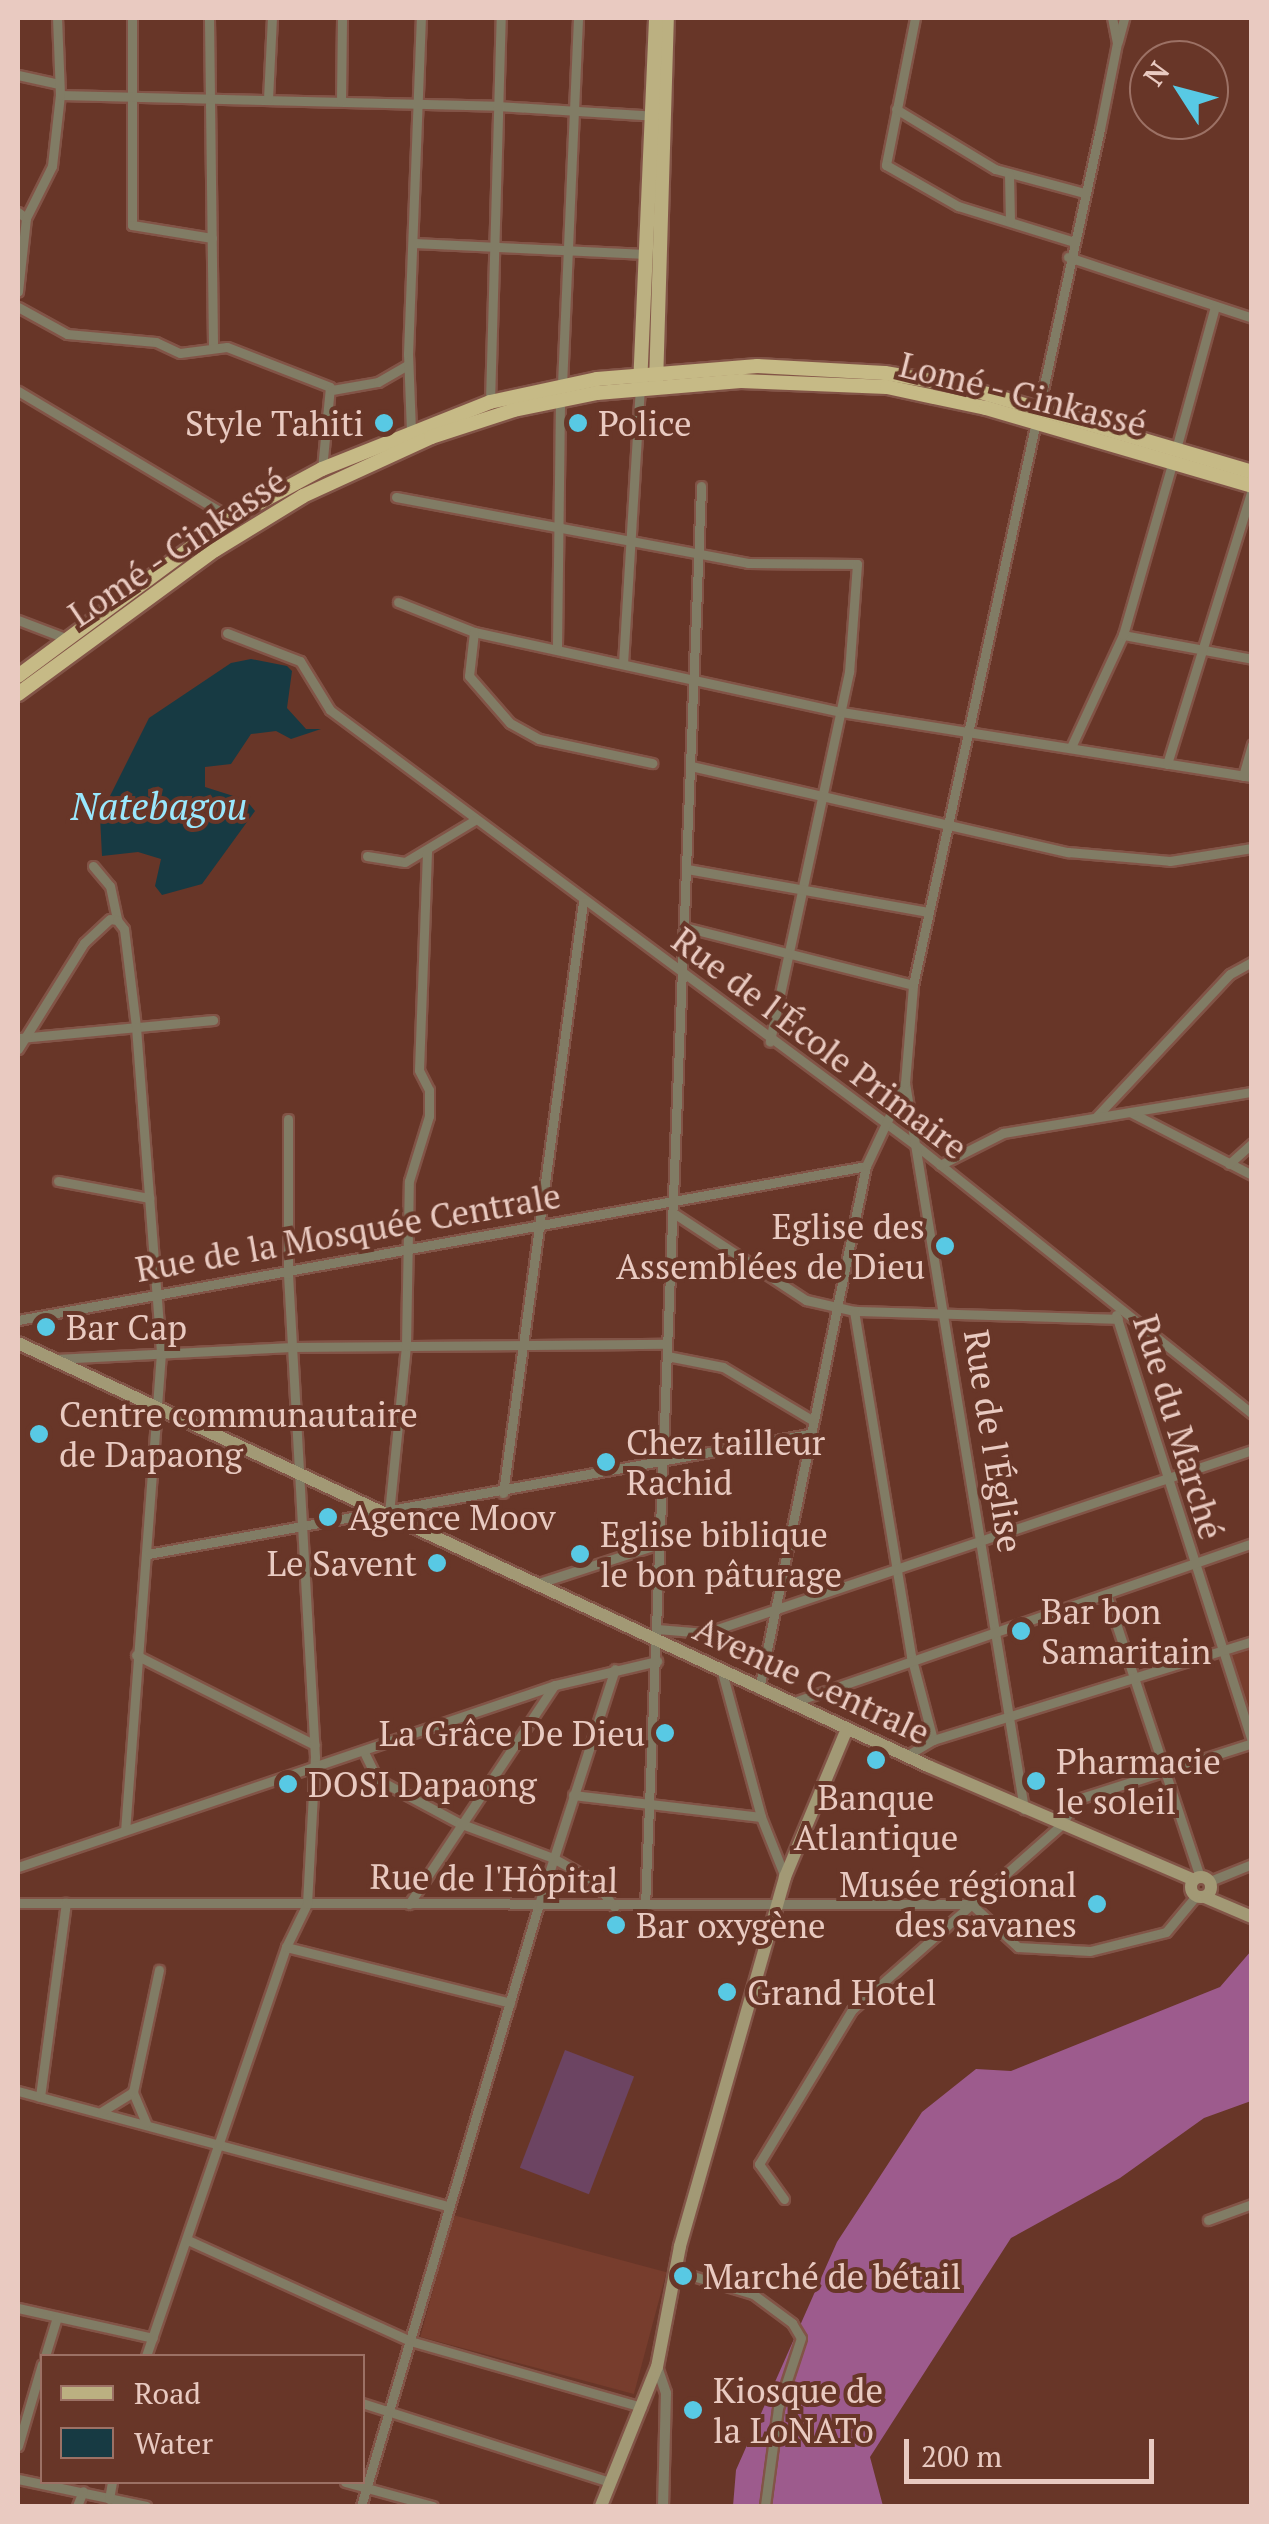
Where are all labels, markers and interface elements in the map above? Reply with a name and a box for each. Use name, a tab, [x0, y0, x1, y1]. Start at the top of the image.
north arrow	[1129, 40, 1229, 140]
text: N	[1135, 54, 1177, 93]
street label: Lomé - Cinkassé	[894, 343, 1152, 445]
place label: Style Tahiti	[185, 402, 364, 444]
place label: Police	[598, 402, 692, 444]
marker: Style Tahiti	[373, 412, 395, 434]
marker: Police	[567, 412, 589, 434]
street label: Lomé - Cinkassé	[59, 458, 295, 636]
water label: Natebagou	[71, 784, 247, 830]
street label: Rue de l'École Primaire	[664, 918, 976, 1168]
street label: Rue de la Mosquée Centrale	[132, 1174, 564, 1290]
place label: Eglise des Assemblées de Dieu	[616, 1205, 925, 1287]
marker: Eglise des Assemblées de Dieu	[934, 1235, 956, 1257]
place label: Bar Cap	[66, 1306, 187, 1348]
street label: Rue du Marché	[1125, 1310, 1233, 1544]
marker: Bar Cap	[35, 1316, 57, 1338]
street label: Rue de l'Église	[956, 1327, 1032, 1555]
place label: Centre communautaire de Dapaong	[59, 1393, 418, 1475]
place label: Chez tailleur Rachid	[626, 1421, 825, 1503]
marker: Centre communautaire de Dapaong	[28, 1423, 50, 1445]
marker: Chez tailleur Rachid	[595, 1451, 617, 1473]
place label: Agence Moov	[348, 1496, 555, 1538]
marker: Agence Moov	[317, 1506, 339, 1528]
place label: Eglise biblique le bon pâturage	[600, 1513, 842, 1595]
place label: Le Savent	[267, 1542, 417, 1584]
marker: Eglise biblique le bon pâturage	[569, 1543, 591, 1565]
marker: Le Savent	[426, 1552, 448, 1574]
place label: Bar bon Samaritain	[1041, 1590, 1211, 1672]
street label: Avenue Centrale	[687, 1607, 937, 1753]
marker: Bar bon Samaritain	[1010, 1620, 1032, 1642]
place label: La Grâce De Dieu	[379, 1712, 645, 1754]
marker: La Grâce De Dieu	[654, 1722, 676, 1744]
place label: Pharmacie le soleil	[1056, 1740, 1221, 1822]
marker: Banque Atlantique	[865, 1749, 887, 1771]
place label: DOSI Dapaong	[308, 1763, 537, 1805]
marker: Pharmacie le soleil	[1025, 1770, 1047, 1792]
marker: DOSI Dapaong	[277, 1773, 299, 1795]
place label: Banque Atlantique	[794, 1776, 958, 1858]
street label: Rue de l'Hôpital	[369, 1855, 619, 1901]
place label: Musée régional des savanes	[839, 1863, 1077, 1945]
marker: Musée régional des savanes	[1086, 1893, 1108, 1915]
place label: Bar oxygène	[636, 1904, 826, 1946]
marker: Bar oxygène	[605, 1914, 627, 1936]
place label: Grand Hotel	[747, 1971, 936, 2013]
marker: Grand Hotel	[716, 1981, 738, 2003]
place label: Marché de bétail	[703, 2255, 961, 2297]
marker: Marché de bétail	[672, 2265, 694, 2287]
legend	[40, 2354, 365, 2484]
place label: Kiosque de la LoNATo	[713, 2369, 883, 2451]
text: Road	[134, 2373, 201, 2413]
marker: Kiosque de la LoNATo	[682, 2399, 704, 2421]
scale bar	[909, 2419, 1159, 2481]
text: Water	[134, 2423, 213, 2463]
text: 200 m	[921, 2436, 1002, 2476]

